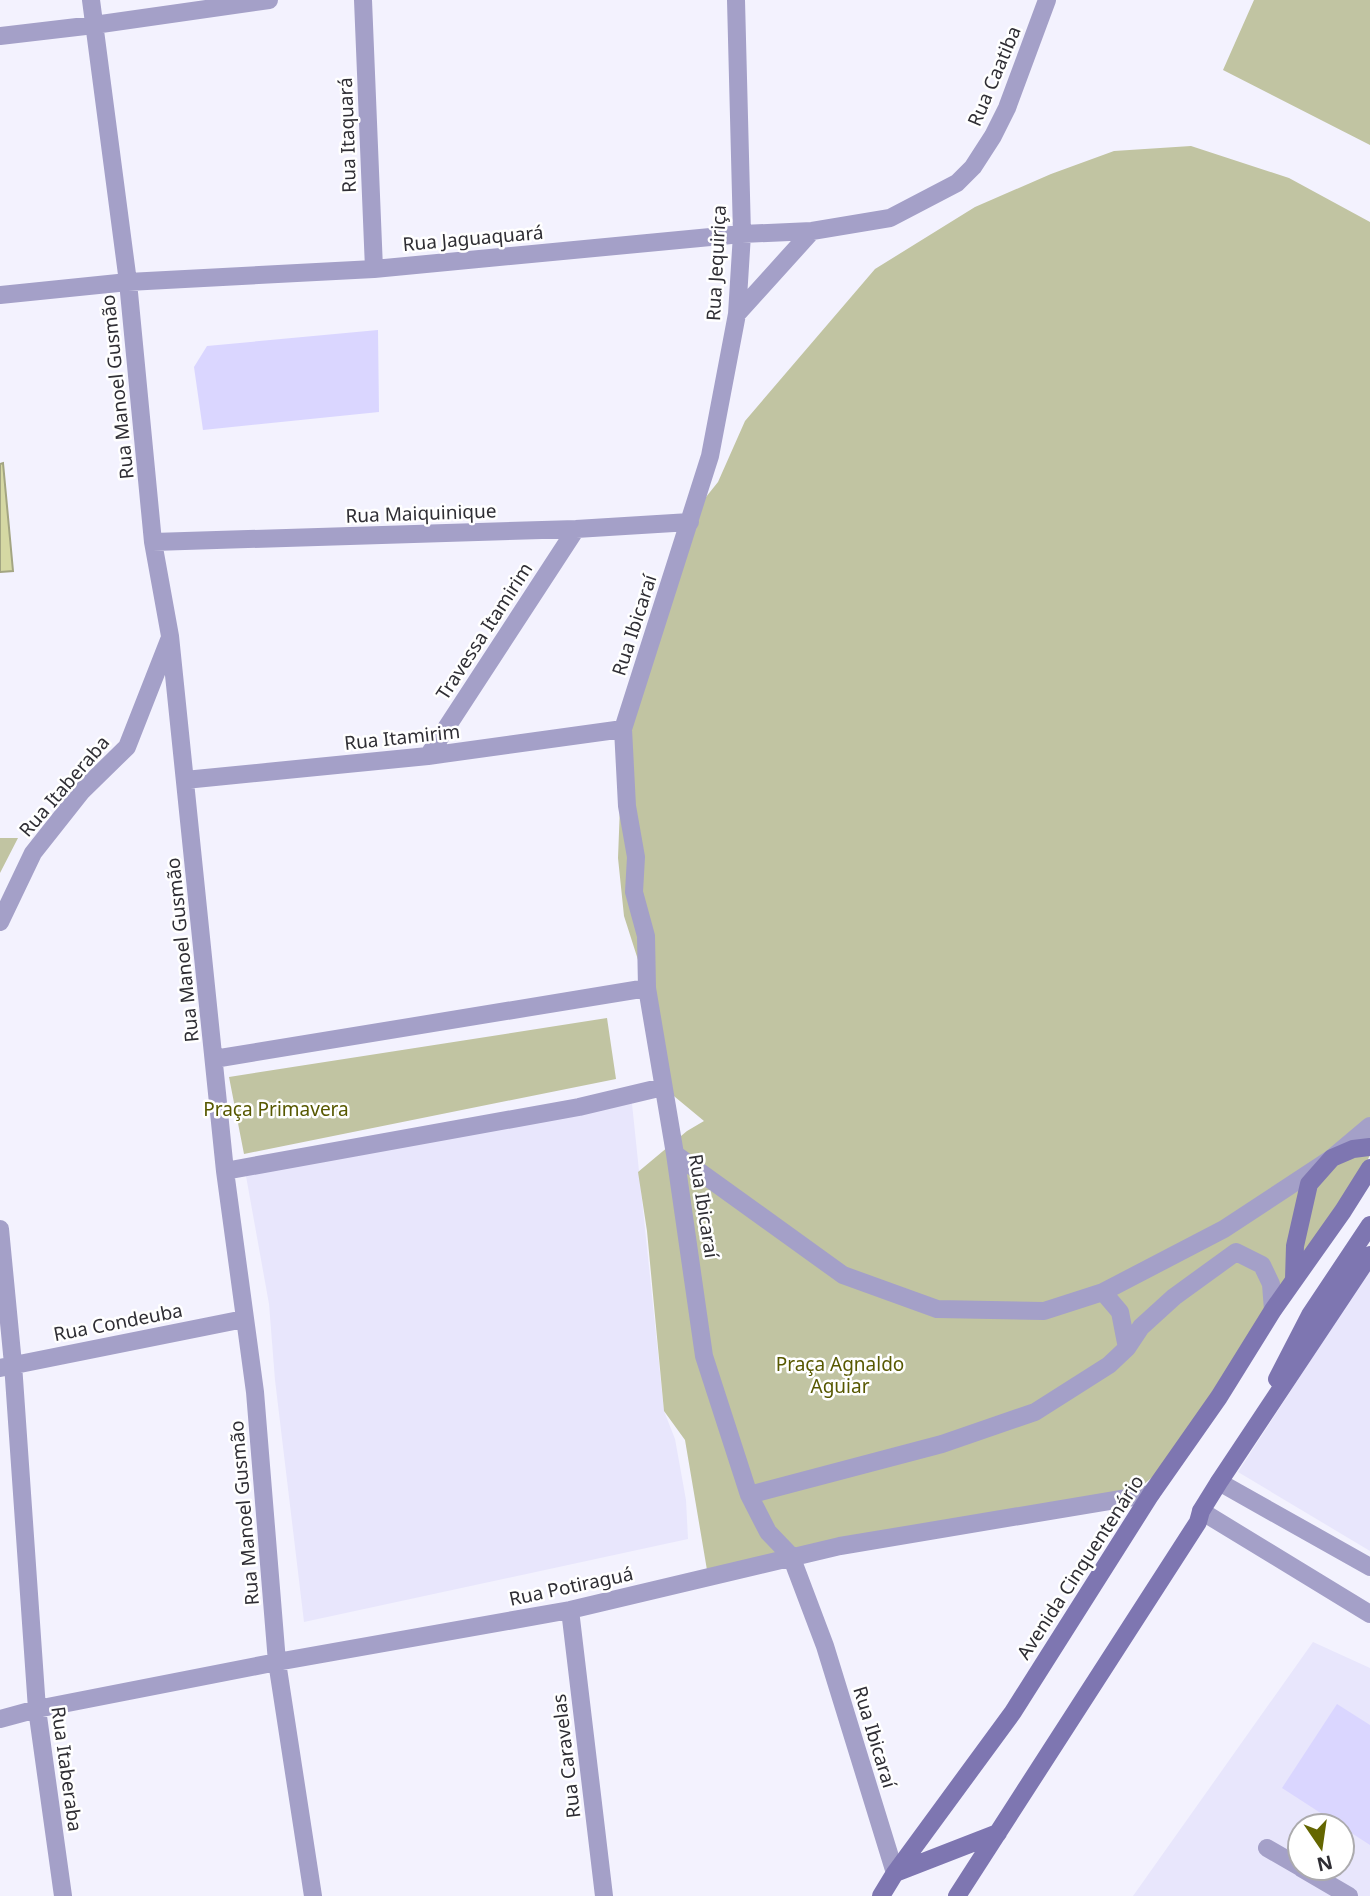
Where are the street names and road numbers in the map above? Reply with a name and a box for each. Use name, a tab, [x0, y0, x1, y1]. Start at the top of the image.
street label: Rua Caatiba	[961, 22, 1027, 130]
street label: Rua Itaquará	[332, 77, 362, 193]
street label: Rua Jequiriça	[700, 204, 732, 322]
street label: Rua Jaguaquará	[401, 219, 545, 257]
street label: Rua Manoel Gusmão	[94, 293, 140, 481]
street label: Rua Maiquinique	[345, 497, 497, 529]
street label: Travessa Itamirim	[430, 557, 538, 705]
street label: Rua Ibicaraí	[605, 570, 663, 679]
street label: Rua Itamirim	[343, 718, 461, 756]
street label: Rua Itaberaba	[13, 730, 115, 842]
street label: Rua Manoel Gusmão	[159, 856, 205, 1044]
street label: Rua Ibicaraí	[683, 1152, 725, 1261]
street label: Rua Condeuba	[51, 1297, 185, 1347]
street label: Rua Manoel Gusmão	[223, 1419, 265, 1607]
street label: Avenida Cinquentenário	[1010, 1470, 1150, 1664]
street label: Rua Potiraguá	[507, 1560, 635, 1612]
street label: Rua Ibicaraí	[847, 1683, 903, 1792]
street label: Rua Caravelas	[545, 1692, 587, 1820]
street label: Rua Itaberaba	[45, 1705, 89, 1833]

